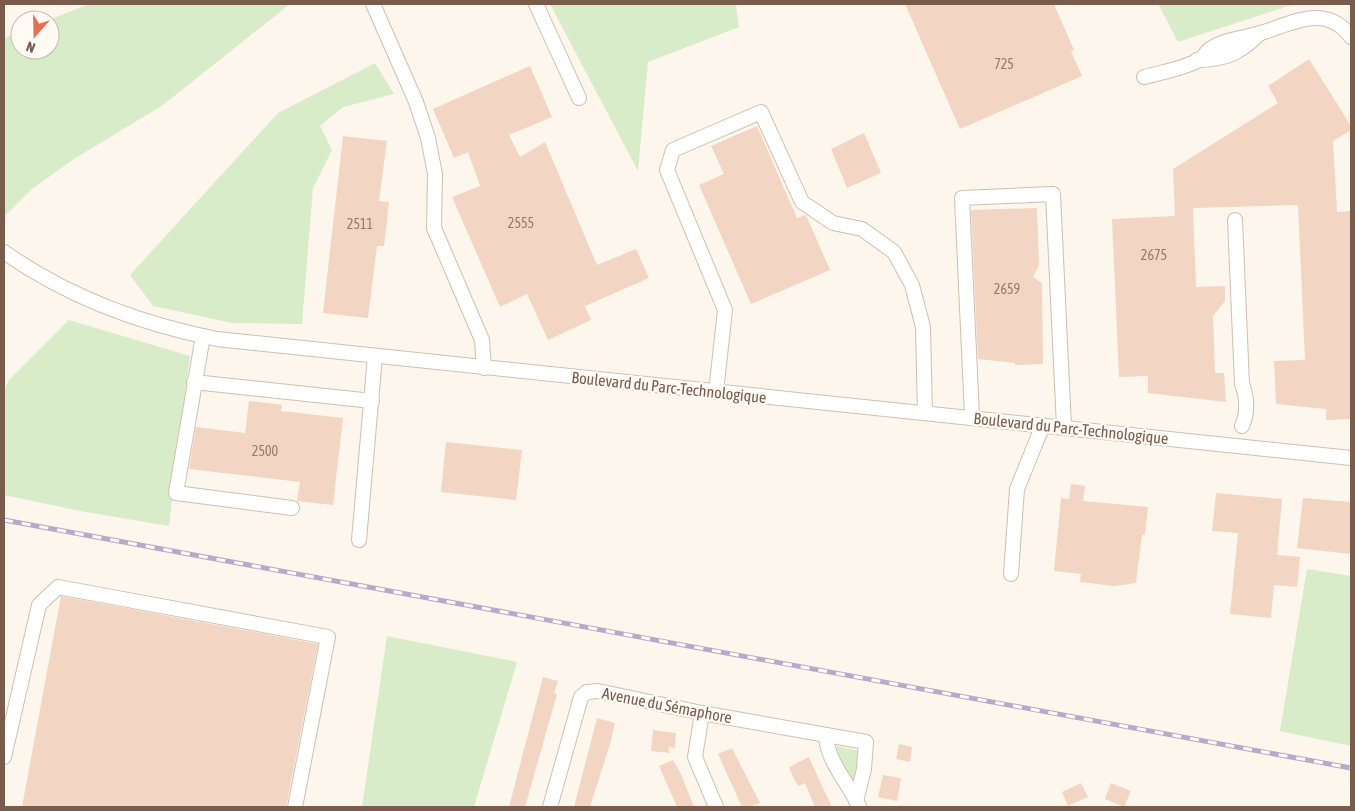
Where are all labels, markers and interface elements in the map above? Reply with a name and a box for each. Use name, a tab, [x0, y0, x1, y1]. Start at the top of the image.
north arrow	[10, 10, 60, 60]
text: N	[24, 38, 37, 56]
house number: 725	[994, 56, 1014, 72]
house number: 2555	[508, 215, 534, 231]
house number: 2511	[347, 216, 373, 232]
house number: 2675	[1141, 247, 1167, 263]
house number: 2659	[994, 281, 1020, 297]
street label: Boulevard du Parc-Technologique	[571, 368, 767, 407]
street label: Boulevard du Parc-Technologique	[973, 409, 1169, 448]
house number: 2500	[252, 443, 279, 459]
street label: Avenue du Sémaphore	[600, 684, 733, 727]

